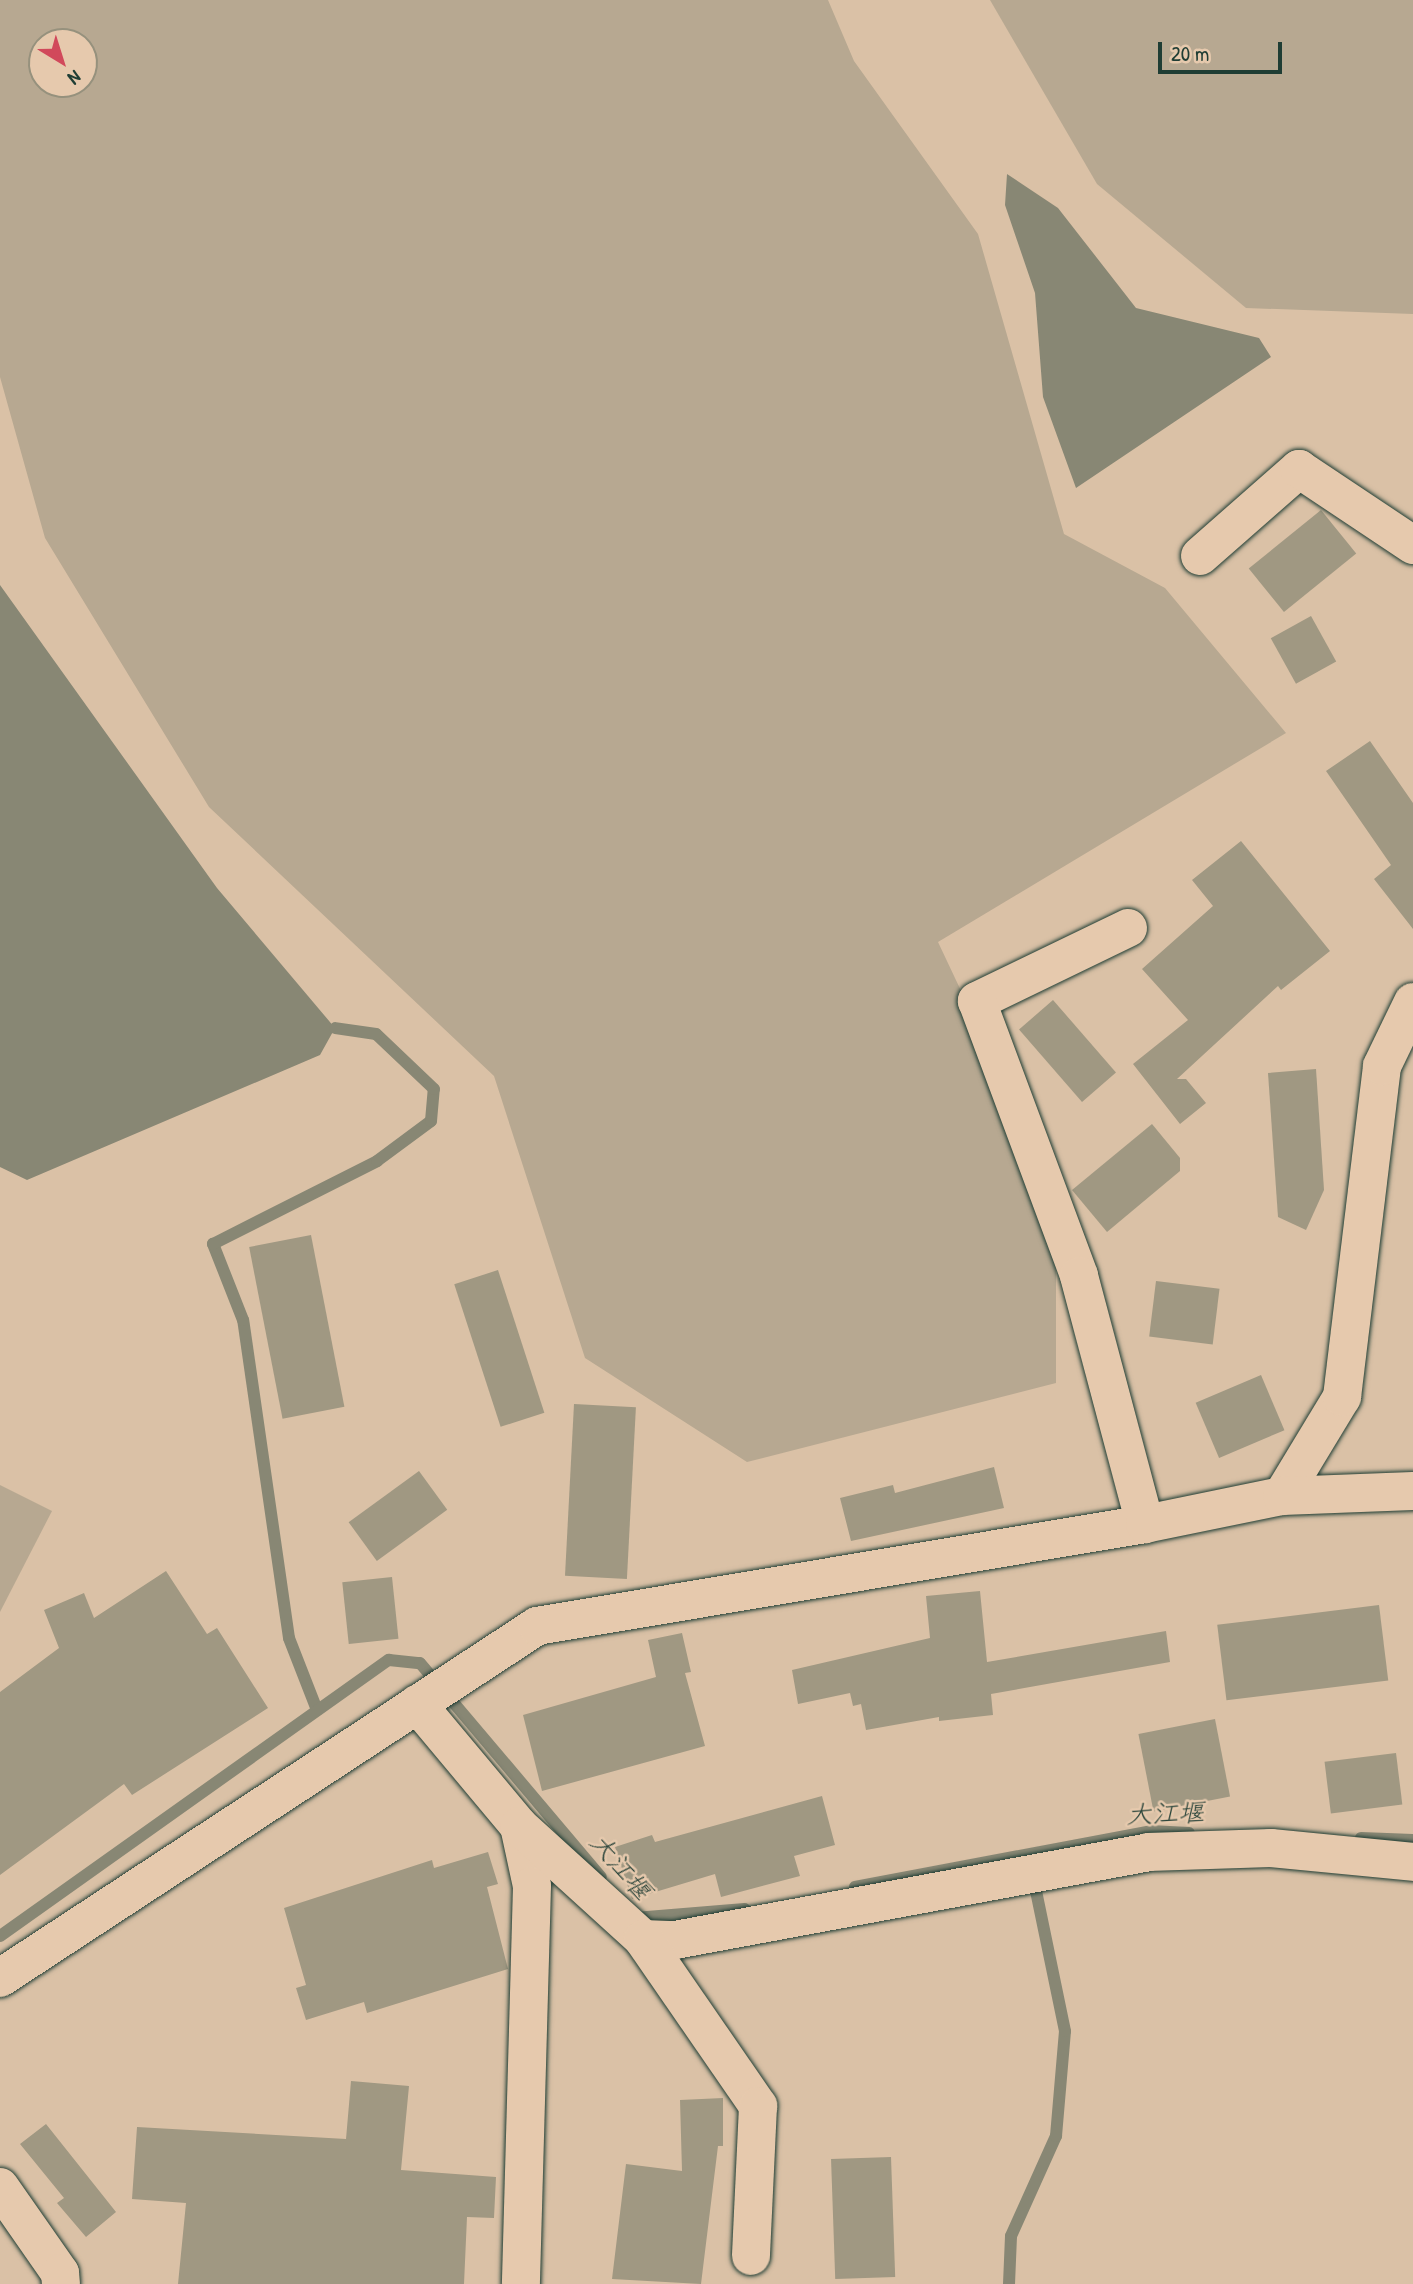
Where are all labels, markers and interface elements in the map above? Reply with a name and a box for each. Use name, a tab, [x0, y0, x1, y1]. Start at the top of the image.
north arrow	[28, 28, 98, 98]
scale bar	[1161, 28, 1285, 72]
text: 20 m	[1171, 39, 1209, 68]
text: N	[63, 65, 87, 91]
water label: 大江堰	[1125, 1796, 1205, 1830]
water label: 大江堰	[584, 1826, 658, 1906]

